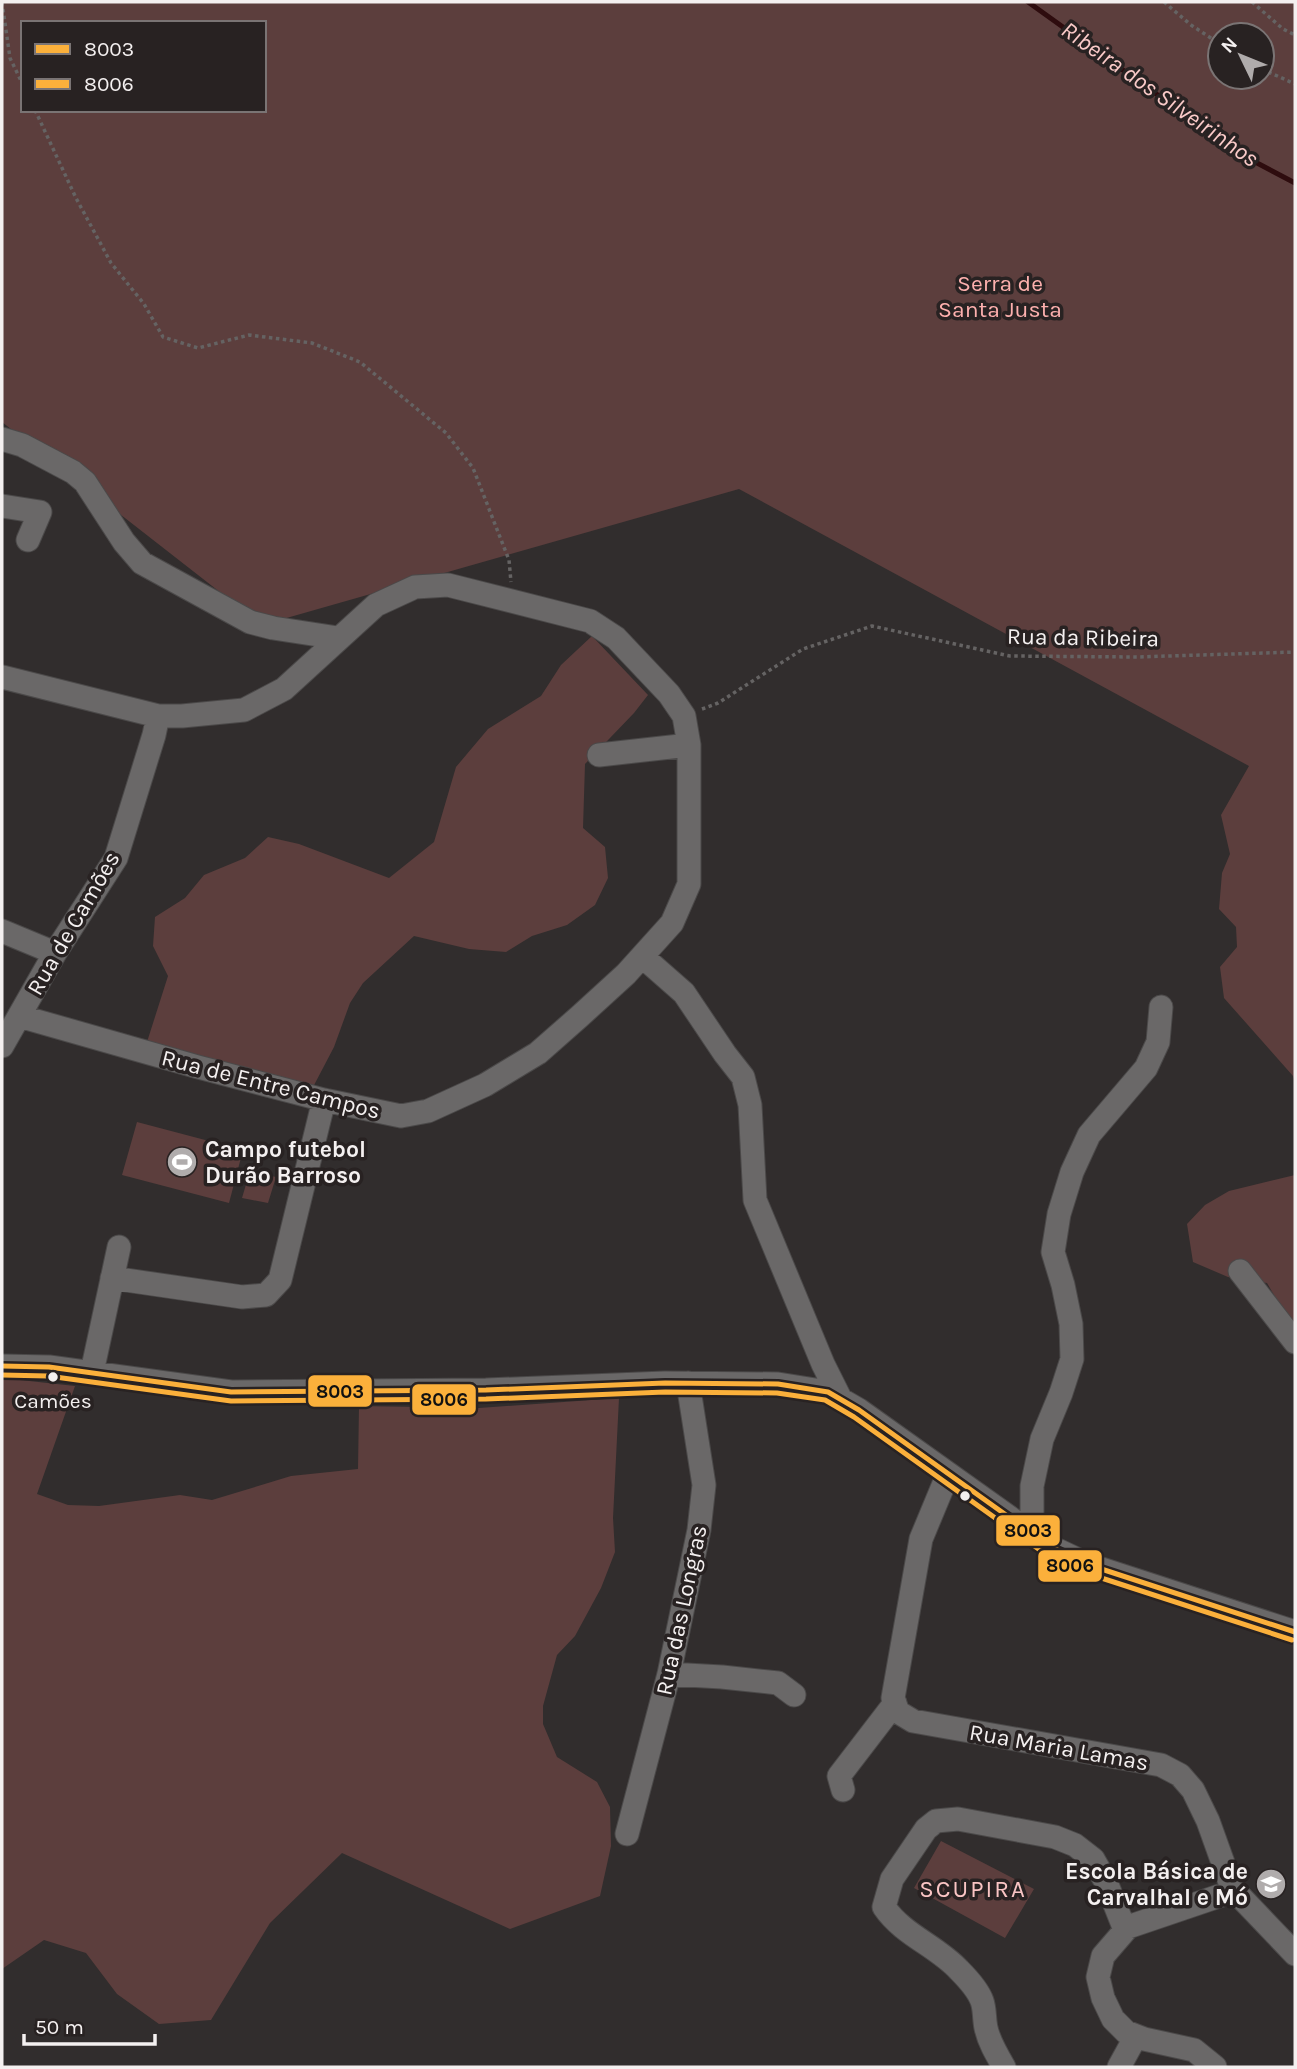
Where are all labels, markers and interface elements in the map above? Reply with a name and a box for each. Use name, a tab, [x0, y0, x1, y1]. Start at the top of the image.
water label: Ribeira dos Silveirinhos	[1056, 15, 1264, 173]
legend	[21, 21, 266, 112]
north arrow	[1206, 21, 1276, 91]
text: N	[1217, 33, 1242, 58]
text: 8003	[84, 37, 134, 61]
text: 8006	[84, 72, 134, 96]
park label: Serra de Santa Justa	[938, 270, 1062, 323]
street label: Rua da Ribeira	[1007, 623, 1159, 652]
street label: Rua de Camões	[21, 846, 126, 1000]
street label: Rua de Entre Campos	[159, 1044, 383, 1125]
place label: Campo futebol Durão Barroso	[205, 1136, 366, 1189]
sports icon: Campo futebol Durão Barroso	[165, 1145, 199, 1179]
marker: Camões	[46, 1370, 60, 1384]
line badge: 8003	[307, 1374, 373, 1408]
text: 8003	[316, 1381, 364, 1403]
line badge: 8006	[411, 1383, 477, 1416]
place label: Camões	[14, 1389, 92, 1413]
text: 8006	[420, 1389, 468, 1411]
unlabelled marker	[958, 1489, 972, 1503]
line badge: 8003	[995, 1514, 1061, 1547]
text: 8003	[1004, 1520, 1052, 1542]
street label: Rua das Longras	[650, 1523, 713, 1698]
line badge: 8006	[1037, 1549, 1103, 1583]
text: 8006	[1046, 1555, 1094, 1577]
street label: Rua Maria Lamas	[967, 1718, 1151, 1777]
place label: Escola Básica de Carvalhal e Mó	[1065, 1858, 1248, 1911]
school or university icon: Escola Básica de Carvalhal e Mó	[1254, 1867, 1288, 1901]
district label: SCUPIRA	[919, 1875, 1027, 1903]
scale bar	[24, 2002, 156, 2046]
text: 50 m	[35, 2015, 84, 2039]

